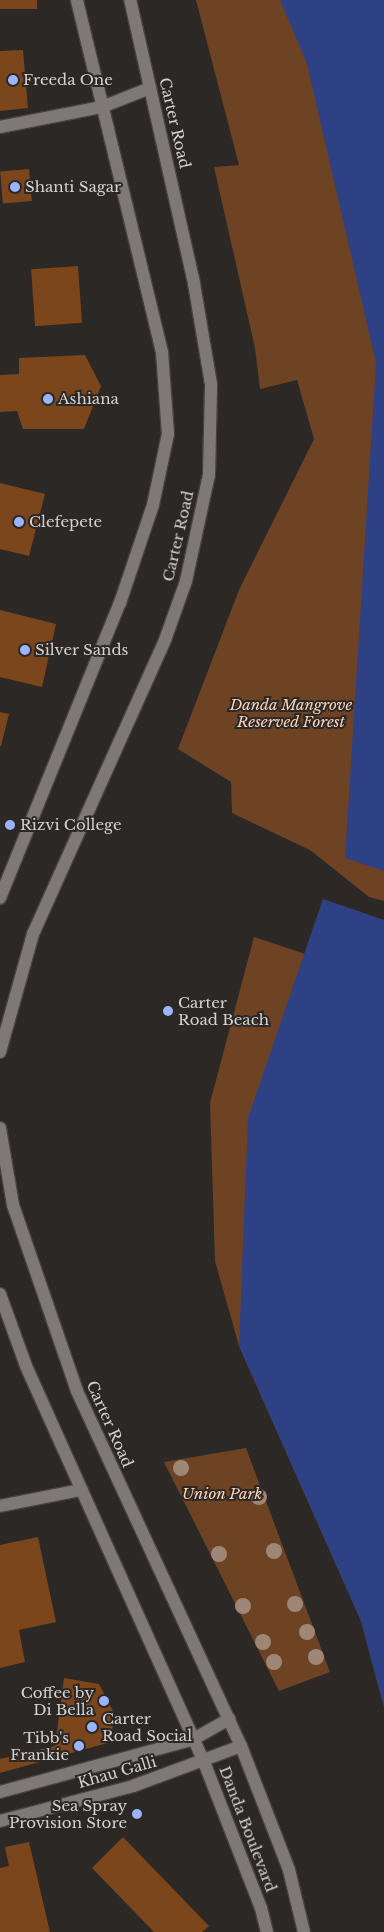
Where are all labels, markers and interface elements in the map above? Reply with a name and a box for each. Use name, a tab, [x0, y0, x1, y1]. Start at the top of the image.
place label: Freeda One	[23, 71, 113, 89]
marker: Freeda One	[7, 74, 19, 86]
street label: Carter Road	[156, 76, 194, 170]
place label: Shanti Sagar	[25, 178, 121, 196]
marker: Shanti Sagar	[9, 181, 21, 193]
place label: Ashiana	[58, 390, 119, 408]
marker: Ashiana	[42, 393, 54, 405]
street label: Carter Road	[159, 489, 197, 583]
place label: Clefepete	[29, 513, 102, 531]
marker: Clefepete	[13, 516, 25, 528]
place label: Silver Sands	[35, 641, 129, 659]
marker: Silver Sands	[19, 644, 31, 656]
park label: Danda Mangrove Reserved Forest	[229, 695, 353, 730]
place label: Rizvi College	[20, 816, 122, 834]
marker: Rizvi College	[4, 819, 16, 831]
place label: Carter Road Beach	[178, 993, 269, 1028]
marker: Carter Road Beach	[162, 1005, 174, 1017]
street label: Carter Road	[83, 1378, 137, 1470]
park label: Union Park	[182, 1485, 262, 1503]
place label: Coffee by Di Bella	[21, 1683, 94, 1718]
marker: Coffee by Di Bella	[98, 1695, 110, 1707]
place label: Carter Road Social	[102, 1709, 192, 1744]
marker: Carter Road Social	[86, 1721, 98, 1733]
place label: Tibb's Frankie	[10, 1728, 69, 1763]
marker: Tibb's Frankie	[73, 1740, 85, 1752]
street label: Khau Galli	[76, 1752, 158, 1792]
street label: Danda Boulevard	[216, 1763, 280, 1895]
place label: Sea Spray Provision Store	[9, 1796, 127, 1831]
marker: Sea Spray Provision Store	[131, 1808, 143, 1820]

